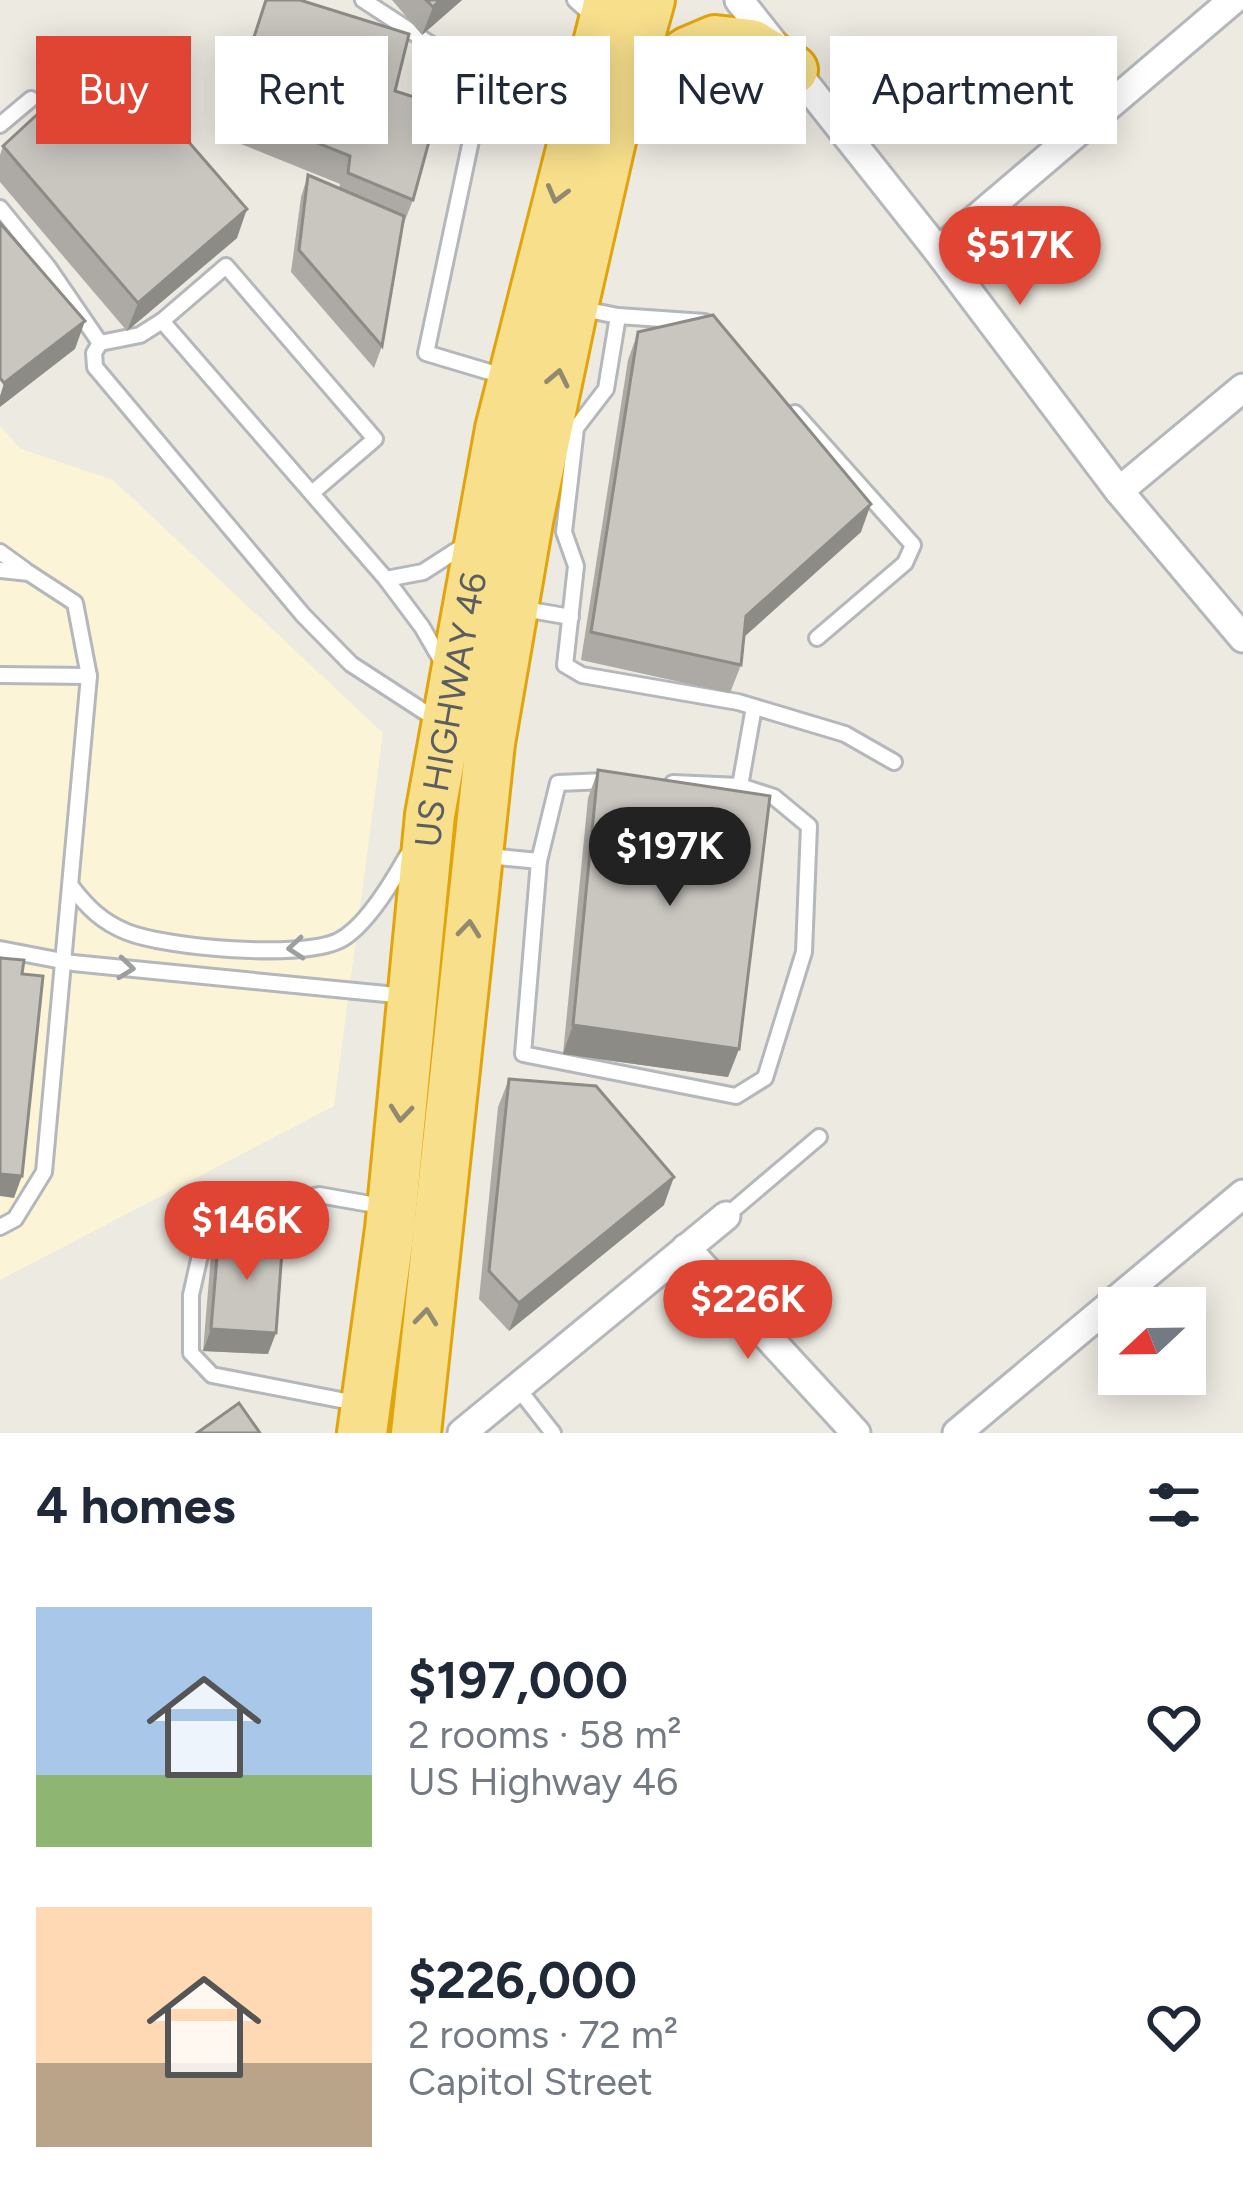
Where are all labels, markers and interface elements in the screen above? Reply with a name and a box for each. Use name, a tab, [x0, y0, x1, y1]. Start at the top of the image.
chip: Buy	[36, 36, 191, 144]
chip: Rent	[215, 36, 388, 144]
chip: Filters	[412, 36, 610, 144]
chip: New	[634, 36, 806, 144]
chip: Apartment	[830, 36, 1117, 144]
one-way arrow	[546, 183, 571, 204]
pin: $517K	[936, 206, 1104, 308]
text: $517K	[966, 221, 1074, 268]
one-way arrow	[544, 369, 570, 389]
street label: US HIGHWAY 46	[406, 569, 496, 849]
pin: $197K	[586, 807, 754, 909]
text: $197K	[616, 822, 724, 869]
one-way arrow	[456, 919, 481, 938]
one-way arrow	[286, 935, 305, 960]
one-way arrow	[117, 955, 136, 980]
one-way arrow	[389, 1104, 414, 1123]
pin: $146K	[163, 1181, 331, 1283]
text: $146K	[191, 1196, 303, 1243]
pin: $226K	[664, 1260, 832, 1362]
text: $226K	[690, 1275, 806, 1322]
north arrow	[1098, 1287, 1206, 1395]
map controls	[1098, 1287, 1206, 1395]
one-way arrow	[413, 1307, 439, 1326]
icon: filters	[1141, 1472, 1207, 1538]
text: 4 homes	[36, 1475, 236, 1536]
text: $197,000	[408, 1650, 628, 1711]
icon: home	[132, 1655, 276, 1799]
icon: heart	[1141, 1694, 1207, 1760]
text: 2 rooms · 58 m²	[408, 1711, 682, 1758]
text: US Highway 46	[408, 1758, 678, 1805]
text: $226,000	[408, 1950, 637, 2011]
icon: home	[132, 1955, 276, 2099]
icon: heart	[1141, 1994, 1207, 2060]
text: 2 rooms · 72 m²	[408, 2011, 678, 2058]
text: Capitol Street	[408, 2058, 653, 2105]

